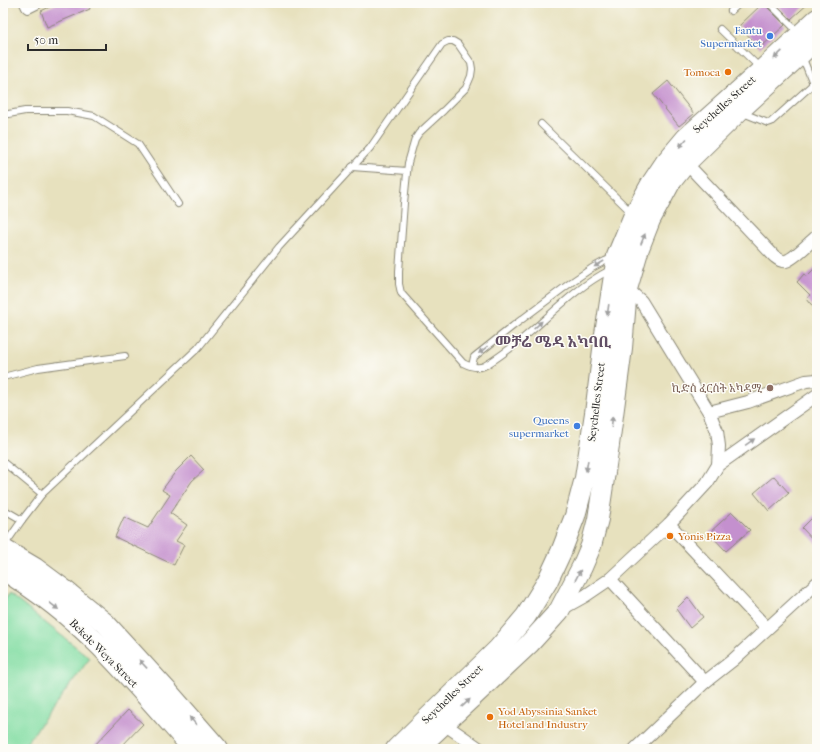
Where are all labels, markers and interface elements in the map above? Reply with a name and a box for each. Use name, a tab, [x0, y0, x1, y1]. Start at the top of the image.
place label: Fantu Supermarket	[700, 24, 763, 50]
scale bar	[28, 26, 106, 52]
marker: Fantu Supermarket	[765, 31, 775, 41]
text: 50 m	[34, 33, 58, 47]
one-way arrow	[773, 50, 783, 60]
place label: Tomoca	[683, 66, 721, 79]
marker: Tomoca	[723, 67, 733, 77]
street label: Seychelles Street	[690, 73, 758, 136]
one-way arrow	[678, 138, 687, 148]
one-way arrow	[640, 233, 646, 245]
one-way arrow	[593, 261, 605, 268]
one-way arrow	[605, 303, 611, 316]
one-way arrow	[534, 321, 543, 330]
district label: መቻሬ ሜዳ አካባቢ	[495, 333, 611, 351]
one-way arrow	[477, 345, 488, 354]
street label: Seychelles Street	[585, 362, 608, 442]
place label: ኪድስ ፈርስት አካዳሚ	[672, 382, 762, 395]
marker: ኪድስ ፈርስት አካዳሚ	[765, 383, 775, 393]
place label: Queens supermarket	[509, 414, 569, 440]
one-way arrow	[609, 416, 615, 428]
marker: Queens supermarket	[572, 421, 582, 431]
one-way arrow	[744, 439, 756, 446]
one-way arrow	[583, 460, 589, 472]
place label: Yonis Pizza	[677, 530, 732, 543]
marker: Yonis Pizza	[665, 531, 675, 541]
one-way arrow	[575, 569, 582, 581]
one-way arrow	[49, 602, 60, 610]
street label: Bekele Weya Street	[67, 616, 141, 690]
one-way arrow	[138, 659, 147, 669]
street label: Seychelles Street	[419, 662, 486, 727]
one-way arrow	[461, 699, 471, 708]
place label: Yod Abyssinia Sanket Hotel and Industry	[497, 705, 597, 731]
marker: Yod Abyssinia Sanket Hotel and Industry	[485, 712, 495, 722]
one-way arrow	[189, 716, 198, 726]

